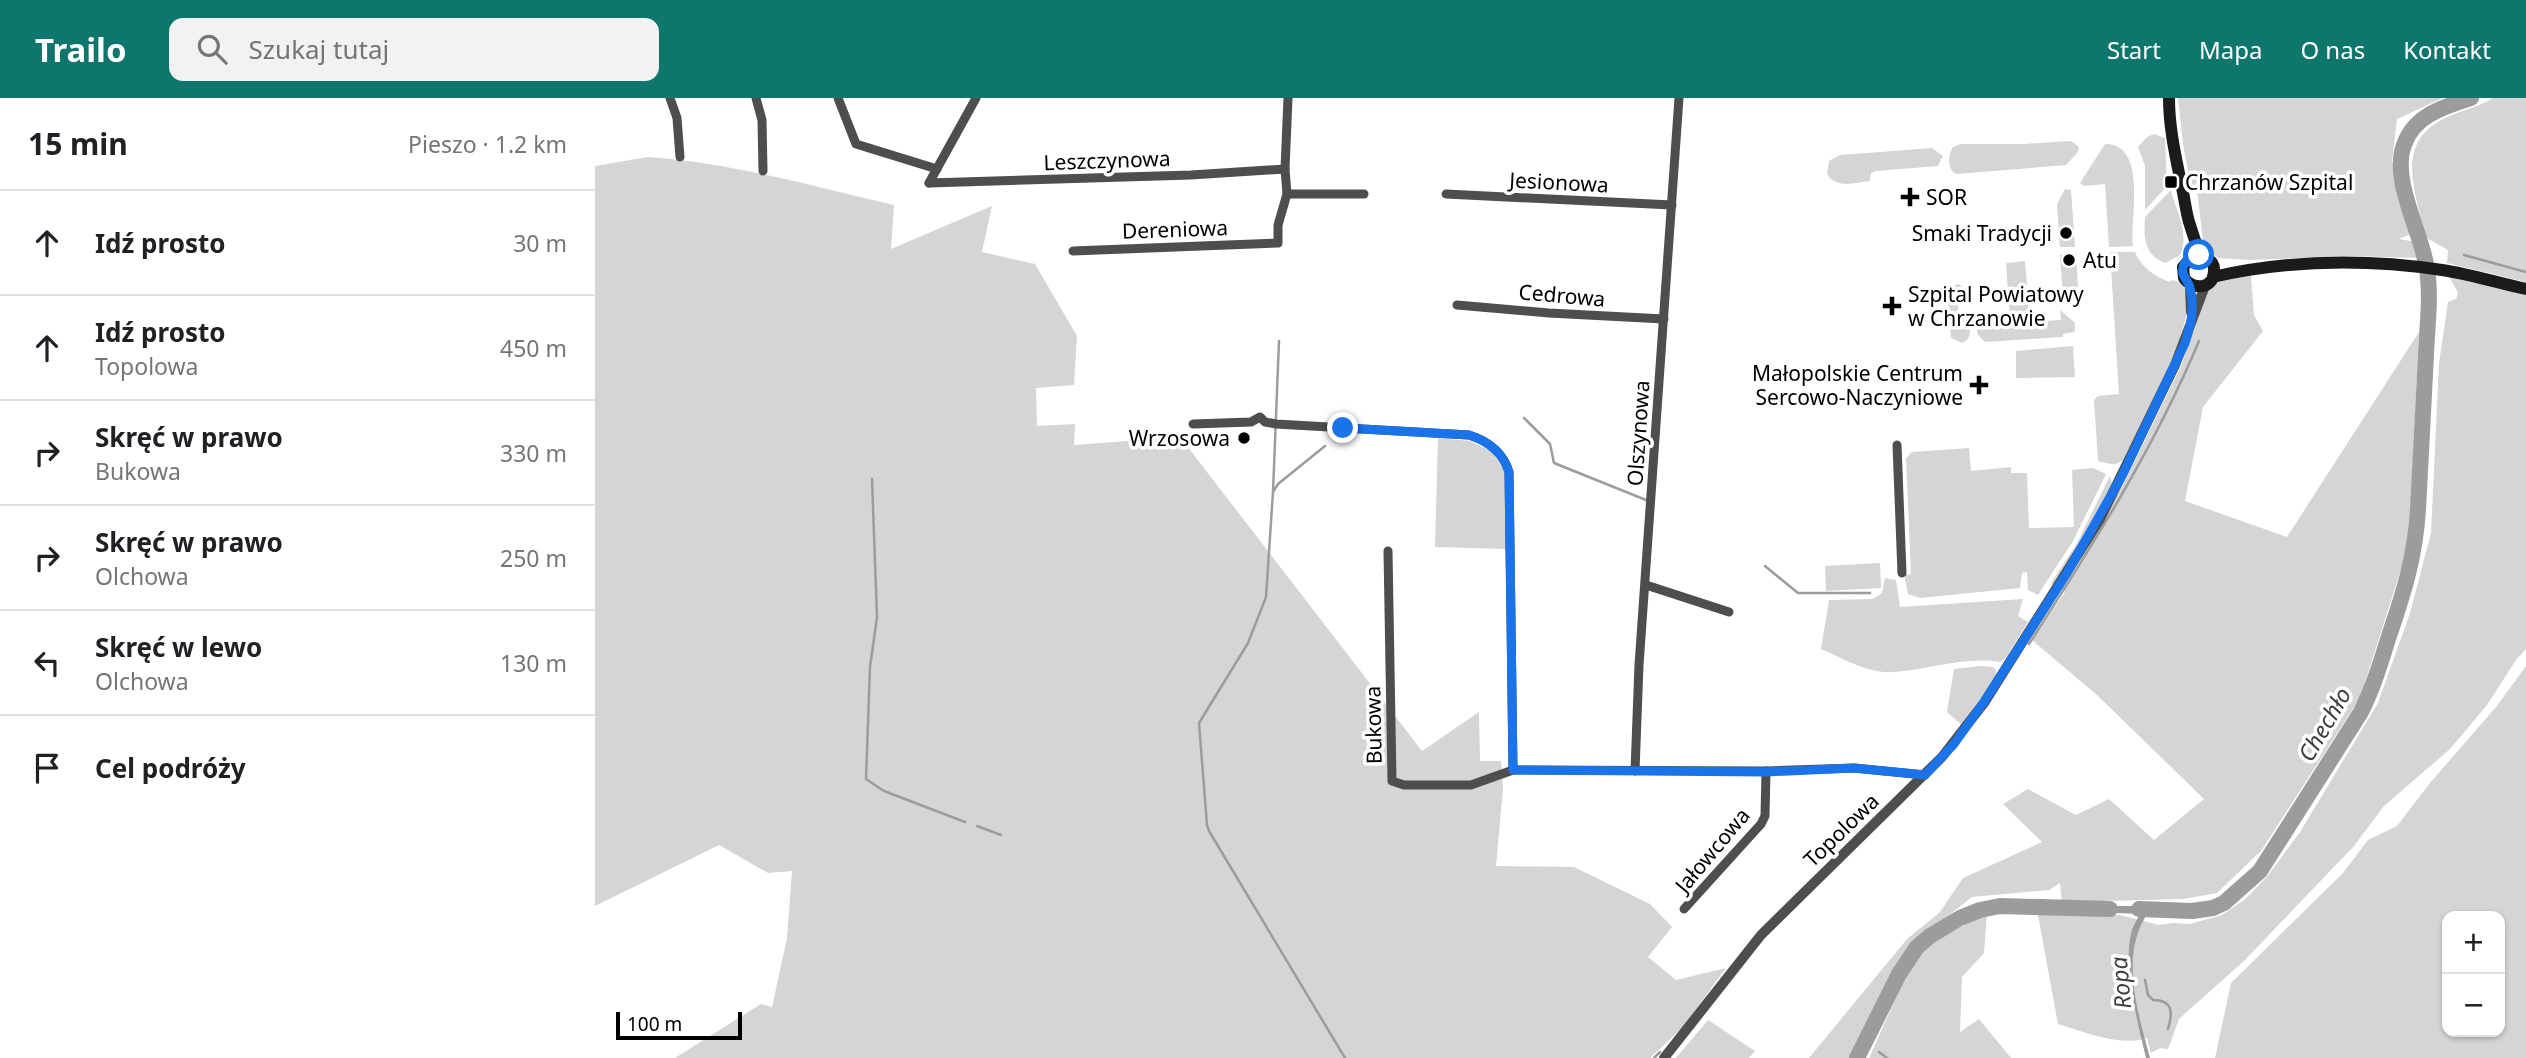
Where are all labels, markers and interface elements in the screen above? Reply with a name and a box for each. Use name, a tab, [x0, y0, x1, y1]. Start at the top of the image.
search box	[169, 18, 659, 81]
text: Trailo	[35, 27, 127, 72]
icon: search	[193, 30, 231, 68]
text: Szukaj tutaj	[249, 31, 389, 67]
text: Start	[2107, 33, 2161, 66]
text: Mapa	[2199, 33, 2262, 66]
text: O nas	[2300, 33, 2365, 66]
text: Kontakt	[2403, 33, 2491, 66]
text: 15 min	[28, 123, 128, 164]
text: Pieszo · 1.2 km	[408, 128, 567, 160]
street label: Leszczynowa	[1043, 144, 1171, 176]
street label: Jesionowa	[1507, 165, 1609, 199]
place label: Chrzanów Szpital	[2185, 168, 2353, 196]
marker: Chrzanów Szpital	[2163, 174, 2179, 190]
place label: SOR	[1926, 183, 1967, 211]
marker: SOR	[1900, 187, 1920, 207]
street label: Dereniowa	[1121, 213, 1229, 245]
place label: Smaki Tradycji	[1912, 219, 2052, 247]
icon: ahead	[28, 224, 66, 262]
text: Idź prosto	[95, 225, 226, 261]
marker: Smaki Tradycji	[2058, 225, 2074, 241]
text: 30 m	[513, 227, 567, 259]
route start	[2183, 239, 2214, 270]
place label: Atu	[2083, 246, 2117, 274]
marker: Atu	[2061, 252, 2077, 268]
street label: Cedrowa	[1518, 277, 1606, 313]
place label: Szpital Powiatowy w Chrzanowie	[1908, 280, 2084, 332]
marker: Szpital Powiatowy w Chrzanowie	[1882, 296, 1902, 316]
text: Idź prosto	[95, 314, 226, 350]
icon: ahead	[28, 329, 66, 367]
text: 450 m	[500, 332, 567, 364]
text: Topolowa	[95, 350, 199, 382]
place label: Małopolskie Centrum Sercowo-Naczyniowe	[1752, 359, 1963, 411]
marker: Małopolskie Centrum Sercowo-Naczyniowe	[1969, 375, 1989, 395]
street label: Olszynowa	[1620, 379, 1656, 487]
route end	[1327, 412, 1358, 443]
text: Skręć w prawo	[95, 419, 283, 455]
place label: Wrzosowa	[1129, 424, 1230, 452]
marker: Wrzosowa	[1236, 430, 1252, 446]
icon: right	[28, 434, 66, 472]
text: 330 m	[500, 437, 567, 469]
text: Bukowa	[95, 455, 181, 487]
text: Skręć w prawo	[95, 524, 283, 560]
icon: right	[28, 539, 66, 577]
text: 250 m	[500, 542, 567, 574]
text: Olchowa	[95, 560, 189, 592]
text: Skręć w lewo	[95, 629, 262, 665]
icon: left	[28, 644, 66, 682]
text: 130 m	[500, 647, 567, 679]
text: Olchowa	[95, 665, 189, 697]
water label: Chechło	[2290, 681, 2358, 767]
street label: Bukowa	[1358, 686, 1388, 764]
icon: arrive	[28, 749, 66, 787]
text: Cel podróży	[95, 750, 246, 786]
street label: Topolowa	[1797, 787, 1885, 873]
street label: Jałowcowa	[1667, 802, 1756, 900]
map controls	[2442, 911, 2505, 1037]
button: +	[2442, 911, 2505, 974]
water label: Ropa	[2102, 955, 2138, 1011]
button: −	[2442, 974, 2505, 1037]
scale bar	[616, 1009, 742, 1041]
text: 100 m	[627, 1011, 682, 1037]

